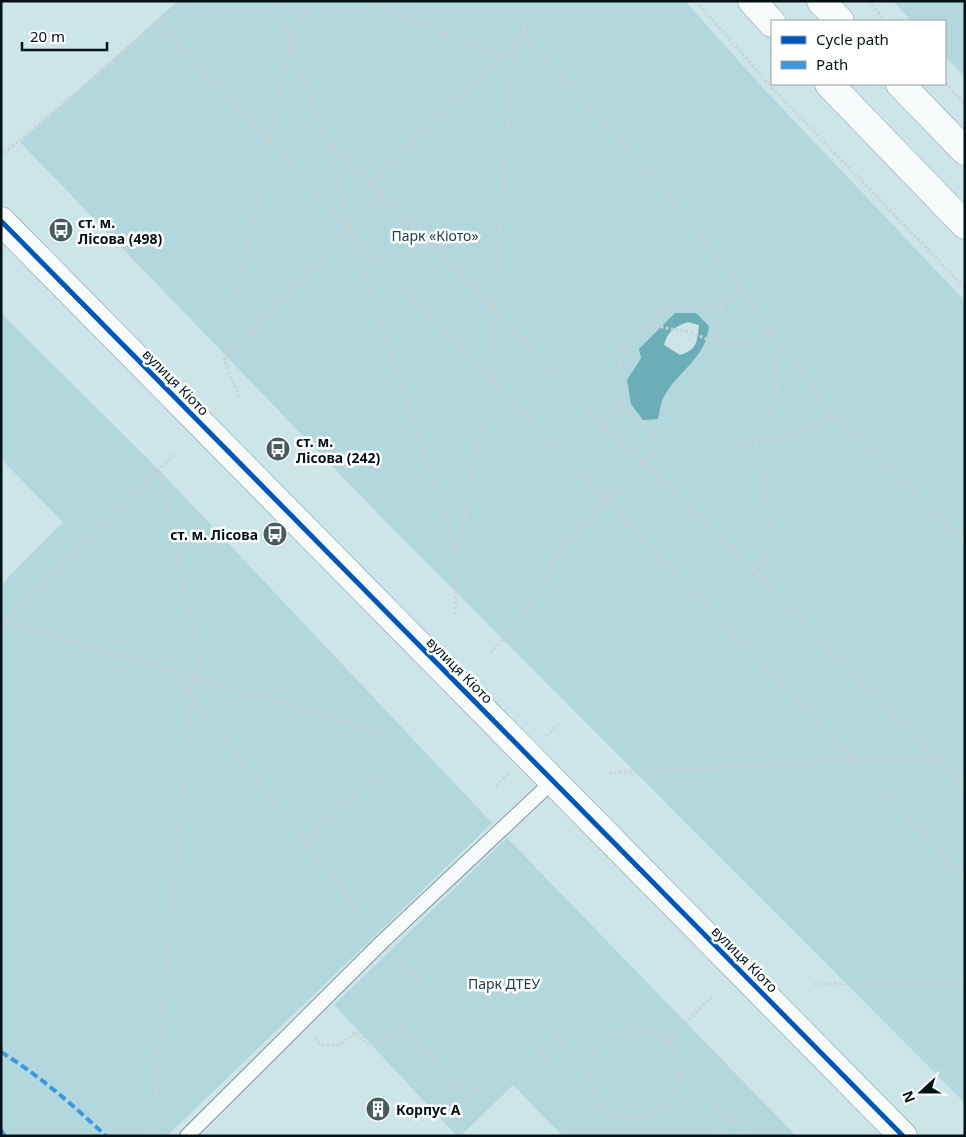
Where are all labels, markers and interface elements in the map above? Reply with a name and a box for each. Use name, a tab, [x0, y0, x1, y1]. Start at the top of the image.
scale bar	[22, 20, 108, 52]
legend	[771, 20, 946, 85]
text: 20 m	[30, 26, 65, 46]
text: Cycle path	[816, 29, 889, 49]
text: Path	[816, 54, 848, 74]
place label: ст. м. Лісова (498)	[78, 213, 163, 248]
bus stop icon: ст. м. Лісова (498)	[48, 217, 74, 243]
park label: Парк «Кіото»	[391, 226, 479, 245]
street label: вулиця Кіото	[139, 345, 213, 419]
place label: ст. м. Лісова (242)	[296, 432, 381, 467]
bus stop icon: ст. м. Лісова (242)	[265, 436, 291, 462]
bus stop icon: ст. м. Лісова	[262, 521, 288, 547]
place label: ст. м. Лісова	[170, 525, 258, 544]
street label: вулиця Кіото	[423, 633, 497, 707]
street label: вулиця Кіото	[708, 922, 782, 996]
park label: Парк ДТЕУ	[468, 974, 540, 993]
north arrow	[896, 1067, 946, 1117]
text: N	[897, 1088, 919, 1106]
building icon: Корпус А	[365, 1096, 391, 1122]
place label: Корпус А	[396, 1100, 461, 1119]

